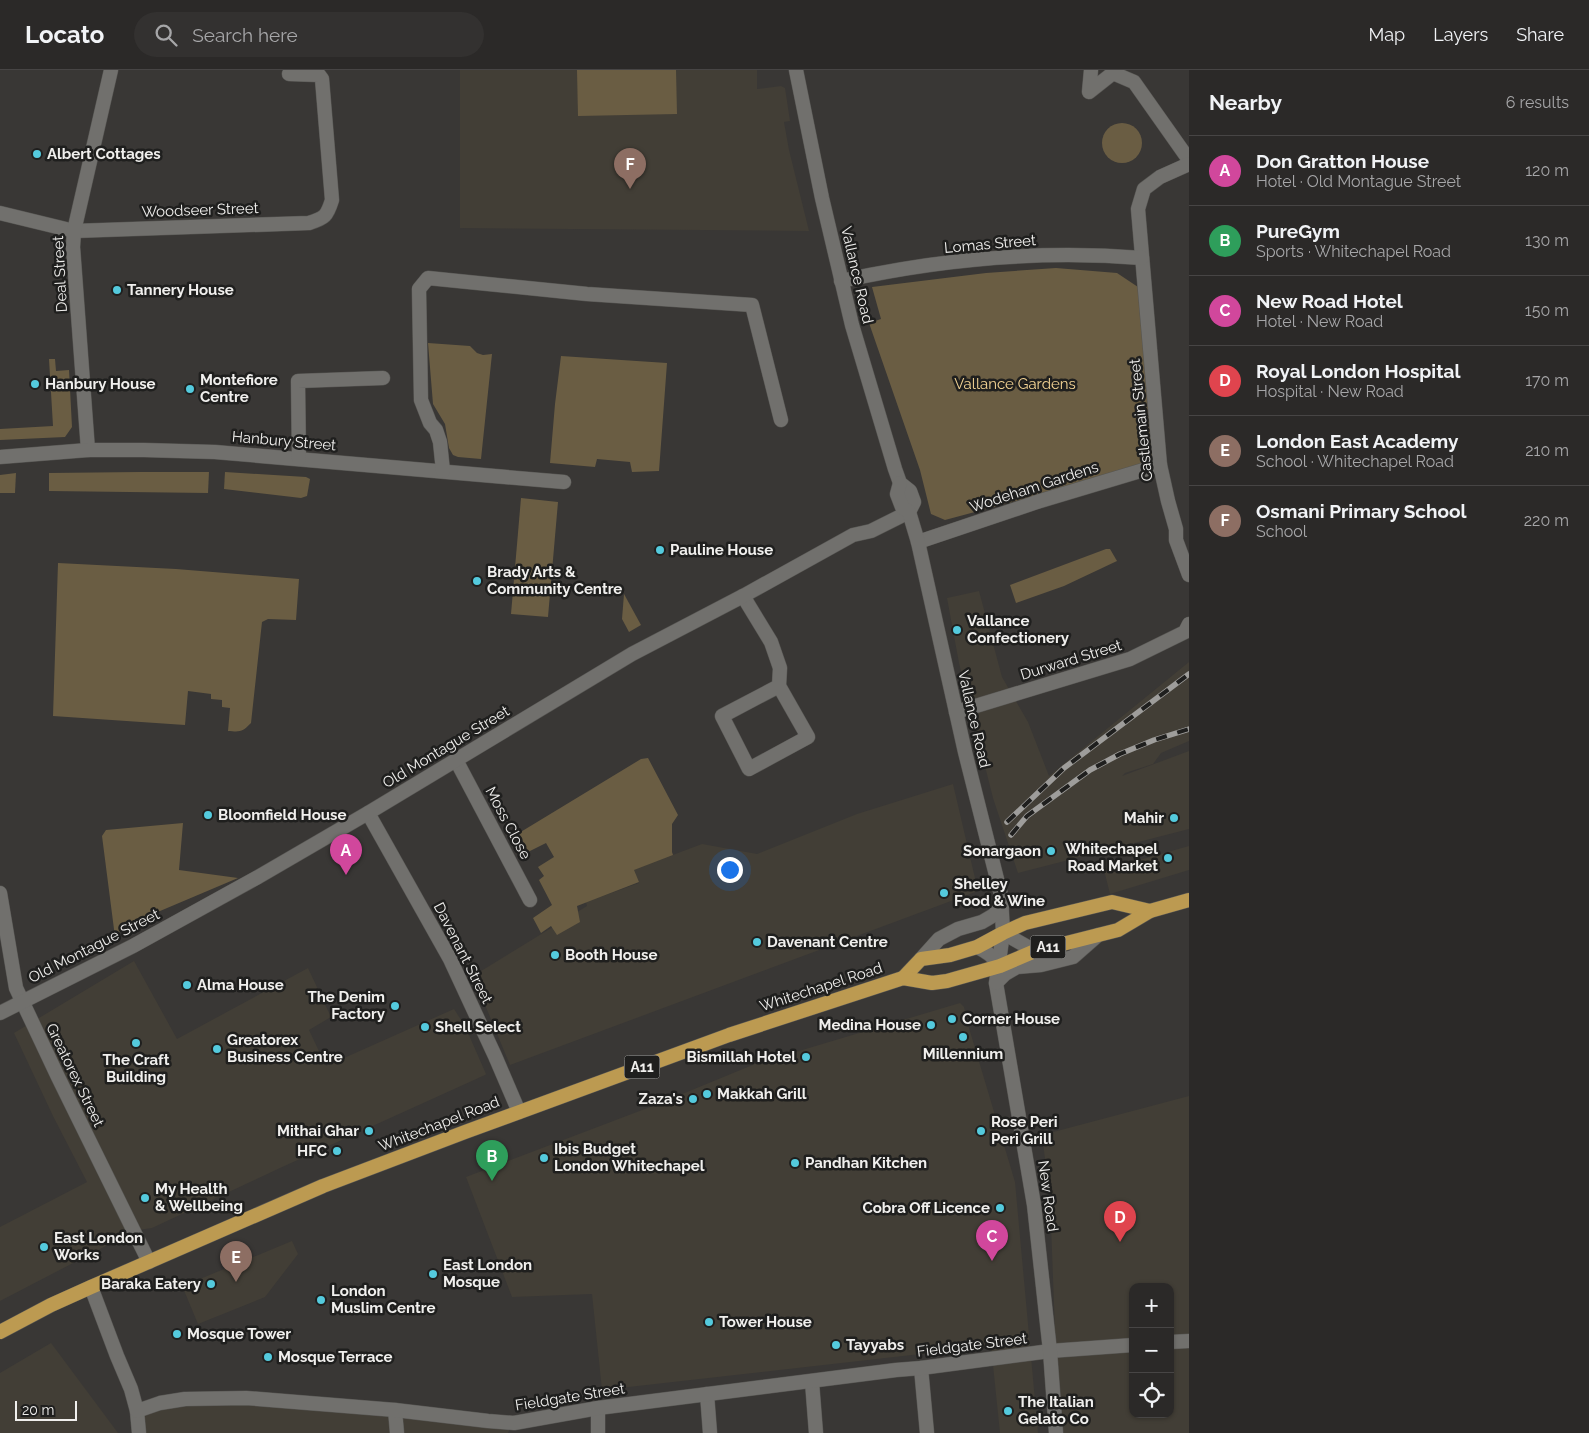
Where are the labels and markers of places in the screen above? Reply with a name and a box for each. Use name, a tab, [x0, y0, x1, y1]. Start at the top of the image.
place label: Albert Cottages	[47, 145, 161, 163]
marker: Albert Cottages	[31, 148, 43, 160]
pin: F	[614, 148, 646, 189]
place label: Tannery House	[127, 281, 234, 299]
marker: Tannery House	[111, 284, 123, 296]
place label: Montefiore Centre	[200, 371, 278, 406]
place label: Hanbury House	[45, 375, 156, 393]
marker: Hanbury House	[29, 378, 41, 390]
marker: Montefiore Centre	[184, 383, 196, 395]
place label: Pauline House	[670, 541, 773, 559]
marker: Pauline House	[654, 544, 666, 556]
place label: Brady Arts & Community Centre	[487, 563, 622, 598]
marker: Brady Arts & Community Centre	[471, 575, 483, 587]
place label: Vallance Confectionery	[967, 612, 1070, 647]
marker: Vallance Confectionery	[951, 624, 963, 636]
place label: Bloomfield House	[218, 806, 346, 824]
marker: Bloomfield House	[202, 809, 214, 821]
place label: Mahir	[1124, 809, 1164, 827]
marker: Mahir	[1168, 812, 1180, 824]
pin: A	[330, 834, 362, 875]
place label: Whitechapel Road Market	[1065, 840, 1158, 875]
place label: Sonargaon	[963, 842, 1041, 860]
marker: Sonargaon	[1045, 845, 1057, 857]
marker: Whitechapel Road Market	[1162, 852, 1174, 864]
place label: Shelley Food & Wine	[954, 875, 1045, 910]
marker: Shelley Food & Wine	[938, 887, 950, 899]
place label: Davenant Centre	[767, 933, 888, 951]
marker: Davenant Centre	[751, 936, 763, 948]
place label: Booth House	[565, 946, 657, 964]
marker: Booth House	[549, 949, 561, 961]
place label: Alma House	[197, 976, 284, 994]
marker: Alma House	[181, 979, 193, 991]
place label: The Denim Factory	[307, 988, 386, 1023]
marker: The Denim Factory	[389, 1000, 401, 1012]
place label: Corner House	[962, 1010, 1060, 1028]
marker: Corner House	[946, 1013, 958, 1025]
place label: Medina House	[819, 1016, 921, 1034]
place label: Shell Select	[435, 1018, 521, 1036]
marker: Medina House	[925, 1019, 937, 1031]
marker: Shell Select	[419, 1021, 431, 1033]
place label: Greatorex Business Centre	[227, 1031, 343, 1066]
marker: Millennium	[957, 1031, 969, 1043]
marker: The Craft Building	[130, 1037, 142, 1049]
marker: Greatorex Business Centre	[211, 1043, 223, 1055]
place label: Millennium	[923, 1045, 1003, 1063]
place label: Bismillah Hotel	[687, 1048, 796, 1066]
place label: The Craft Building	[103, 1051, 170, 1086]
marker: Bismillah Hotel	[800, 1051, 812, 1063]
place label: Makkah Grill	[717, 1085, 807, 1103]
marker: Makkah Grill	[701, 1088, 713, 1100]
place label: Zaza's	[639, 1090, 683, 1108]
marker: Zaza's	[687, 1093, 699, 1105]
place label: Rose Peri Peri Grill	[991, 1113, 1058, 1148]
place label: Mithai Ghar	[277, 1122, 359, 1140]
marker: Mithai Ghar	[363, 1125, 375, 1137]
marker: Rose Peri Peri Grill	[975, 1125, 987, 1137]
pin: B	[476, 1140, 508, 1181]
place label: Ibis Budget London Whitechapel	[554, 1140, 705, 1175]
place label: HFC	[297, 1142, 327, 1160]
marker: HFC	[331, 1145, 343, 1157]
marker: Ibis Budget London Whitechapel	[538, 1152, 550, 1164]
place label: Pandhan Kitchen	[805, 1154, 927, 1172]
marker: Pandhan Kitchen	[789, 1157, 801, 1169]
place label: My Health & Wellbeing	[155, 1180, 243, 1215]
marker: My Health & Wellbeing	[139, 1192, 151, 1204]
place label: Cobra Off Licence	[863, 1199, 990, 1217]
pin: D	[1104, 1201, 1136, 1242]
marker: Cobra Off Licence	[994, 1202, 1006, 1214]
pin: C	[976, 1220, 1008, 1261]
place label: East London Works	[54, 1229, 143, 1264]
marker: East London Works	[38, 1241, 50, 1253]
pin: E	[220, 1241, 252, 1282]
place label: East London Mosque	[443, 1256, 532, 1291]
marker: East London Mosque	[427, 1268, 439, 1280]
place label: Baraka Eatery	[101, 1275, 202, 1293]
marker: Baraka Eatery	[205, 1278, 217, 1290]
place label: London Muslim Centre	[331, 1282, 436, 1317]
marker: London Muslim Centre	[315, 1294, 327, 1306]
place label: Tower House	[719, 1313, 812, 1331]
marker: Tower House	[703, 1316, 715, 1328]
place label: Mosque Tower	[187, 1325, 291, 1343]
marker: Mosque Tower	[171, 1328, 183, 1340]
place label: Tayyabs	[846, 1336, 904, 1354]
marker: Tayyabs	[830, 1339, 842, 1351]
place label: Mosque Terrace	[278, 1348, 393, 1366]
marker: Mosque Terrace	[262, 1351, 274, 1363]
place label: The Italian Gelato Co	[1018, 1393, 1094, 1428]
marker: The Italian Gelato Co	[1002, 1405, 1014, 1417]

